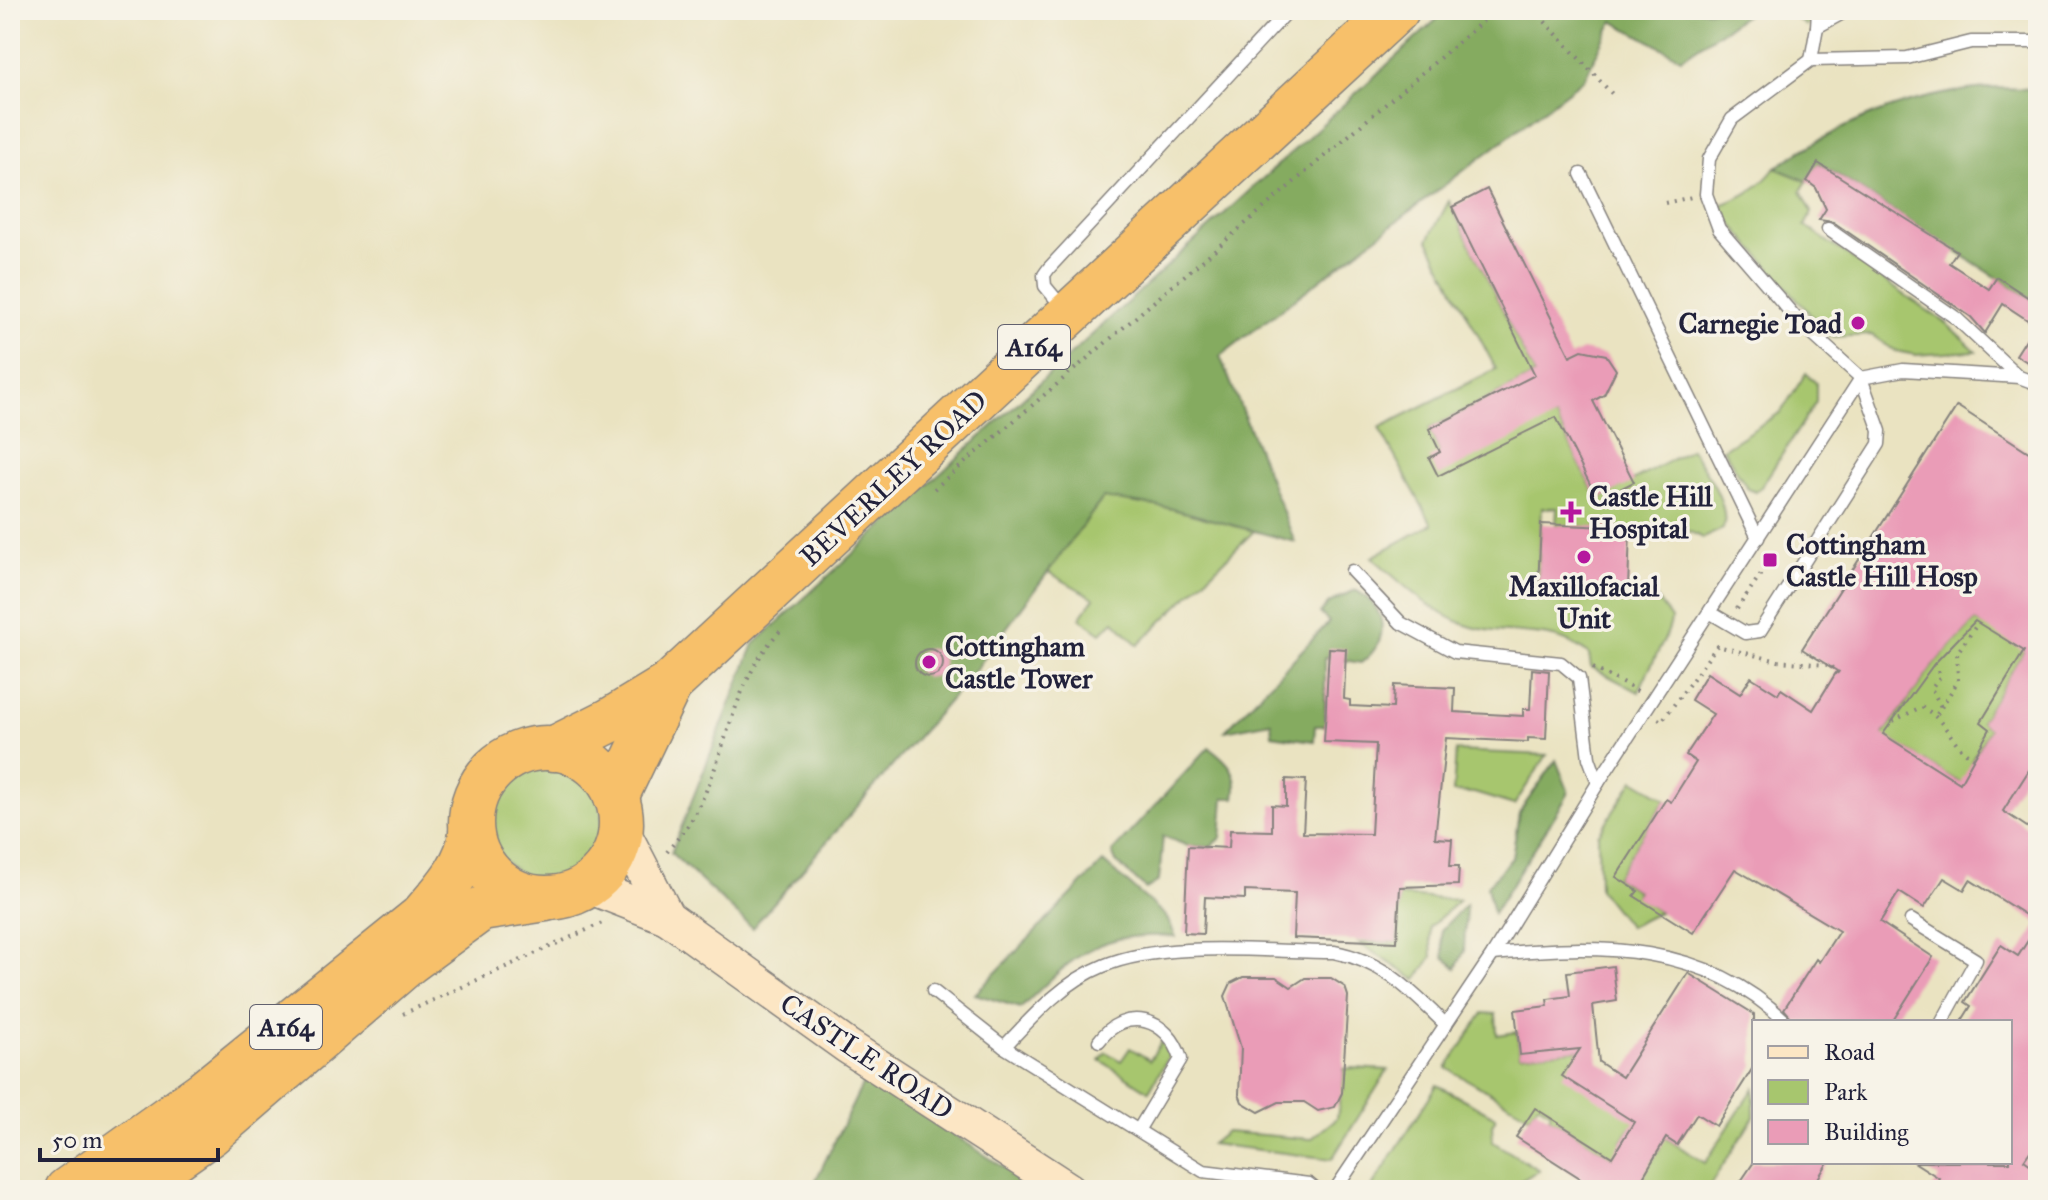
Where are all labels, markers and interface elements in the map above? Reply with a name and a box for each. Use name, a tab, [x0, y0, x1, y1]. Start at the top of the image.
place label: Carnegie Toad	[1678, 306, 1843, 341]
marker: Carnegie Toad	[1849, 314, 1867, 332]
road number: A164	[998, 325, 1070, 369]
street label: BEVERLEY ROAD	[793, 383, 994, 574]
place label: Castle Hill Hospital	[1589, 479, 1713, 546]
marker: Castle Hill Hospital	[1560, 501, 1582, 523]
place label: Cottingham Castle Hill Hosp	[1786, 527, 1978, 594]
marker: Maxillofacial Unit	[1575, 548, 1593, 566]
marker: Cottingham Castle Hill Hosp	[1761, 551, 1779, 569]
place label: Maxillofacial Unit	[1509, 569, 1660, 636]
place label: Cottingham Castle Tower	[945, 629, 1093, 696]
marker: Cottingham Castle Tower	[920, 653, 938, 671]
street label: CASTLE ROAD	[774, 986, 960, 1127]
road number: A164	[250, 1005, 322, 1049]
legend	[1752, 1020, 2012, 1164]
text: Road	[1824, 1037, 1875, 1067]
text: Park	[1824, 1077, 1868, 1107]
scale bar	[40, 1112, 218, 1162]
text: Building	[1824, 1117, 1909, 1147]
text: 50 m	[52, 1125, 102, 1155]

